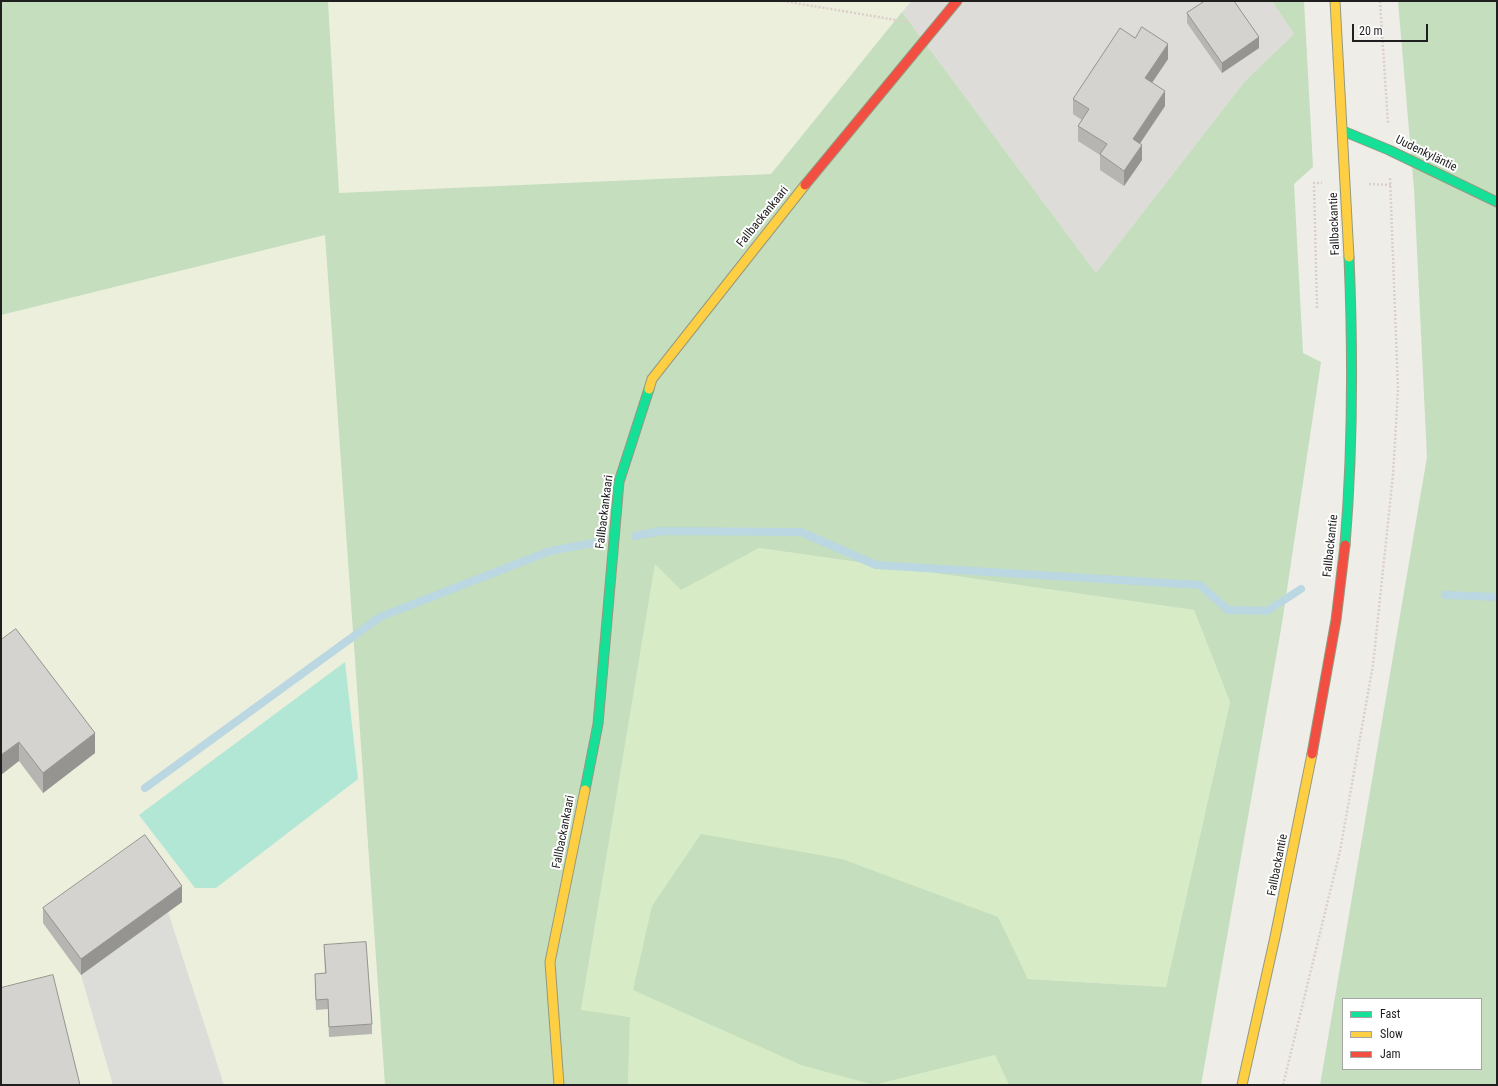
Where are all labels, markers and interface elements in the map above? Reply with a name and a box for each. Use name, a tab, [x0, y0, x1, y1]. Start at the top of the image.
scale bar	[1354, 16, 1430, 42]
text: 20 m	[1359, 24, 1383, 38]
street label: Uudenkyläntie	[1393, 133, 1459, 175]
street label: Fallbackankaari	[734, 184, 792, 250]
street label: Fallbackantie	[1327, 192, 1343, 256]
street label: Fallbackankaari	[593, 474, 617, 550]
street label: Fallbackantie	[1321, 514, 1341, 578]
street label: Fallbackankaari	[550, 794, 578, 870]
street label: Fallbackantie	[1265, 833, 1291, 897]
legend	[1342, 998, 1482, 1070]
text: Fast	[1380, 1007, 1400, 1021]
text: Slow	[1380, 1027, 1403, 1041]
text: Jam	[1380, 1047, 1401, 1061]

